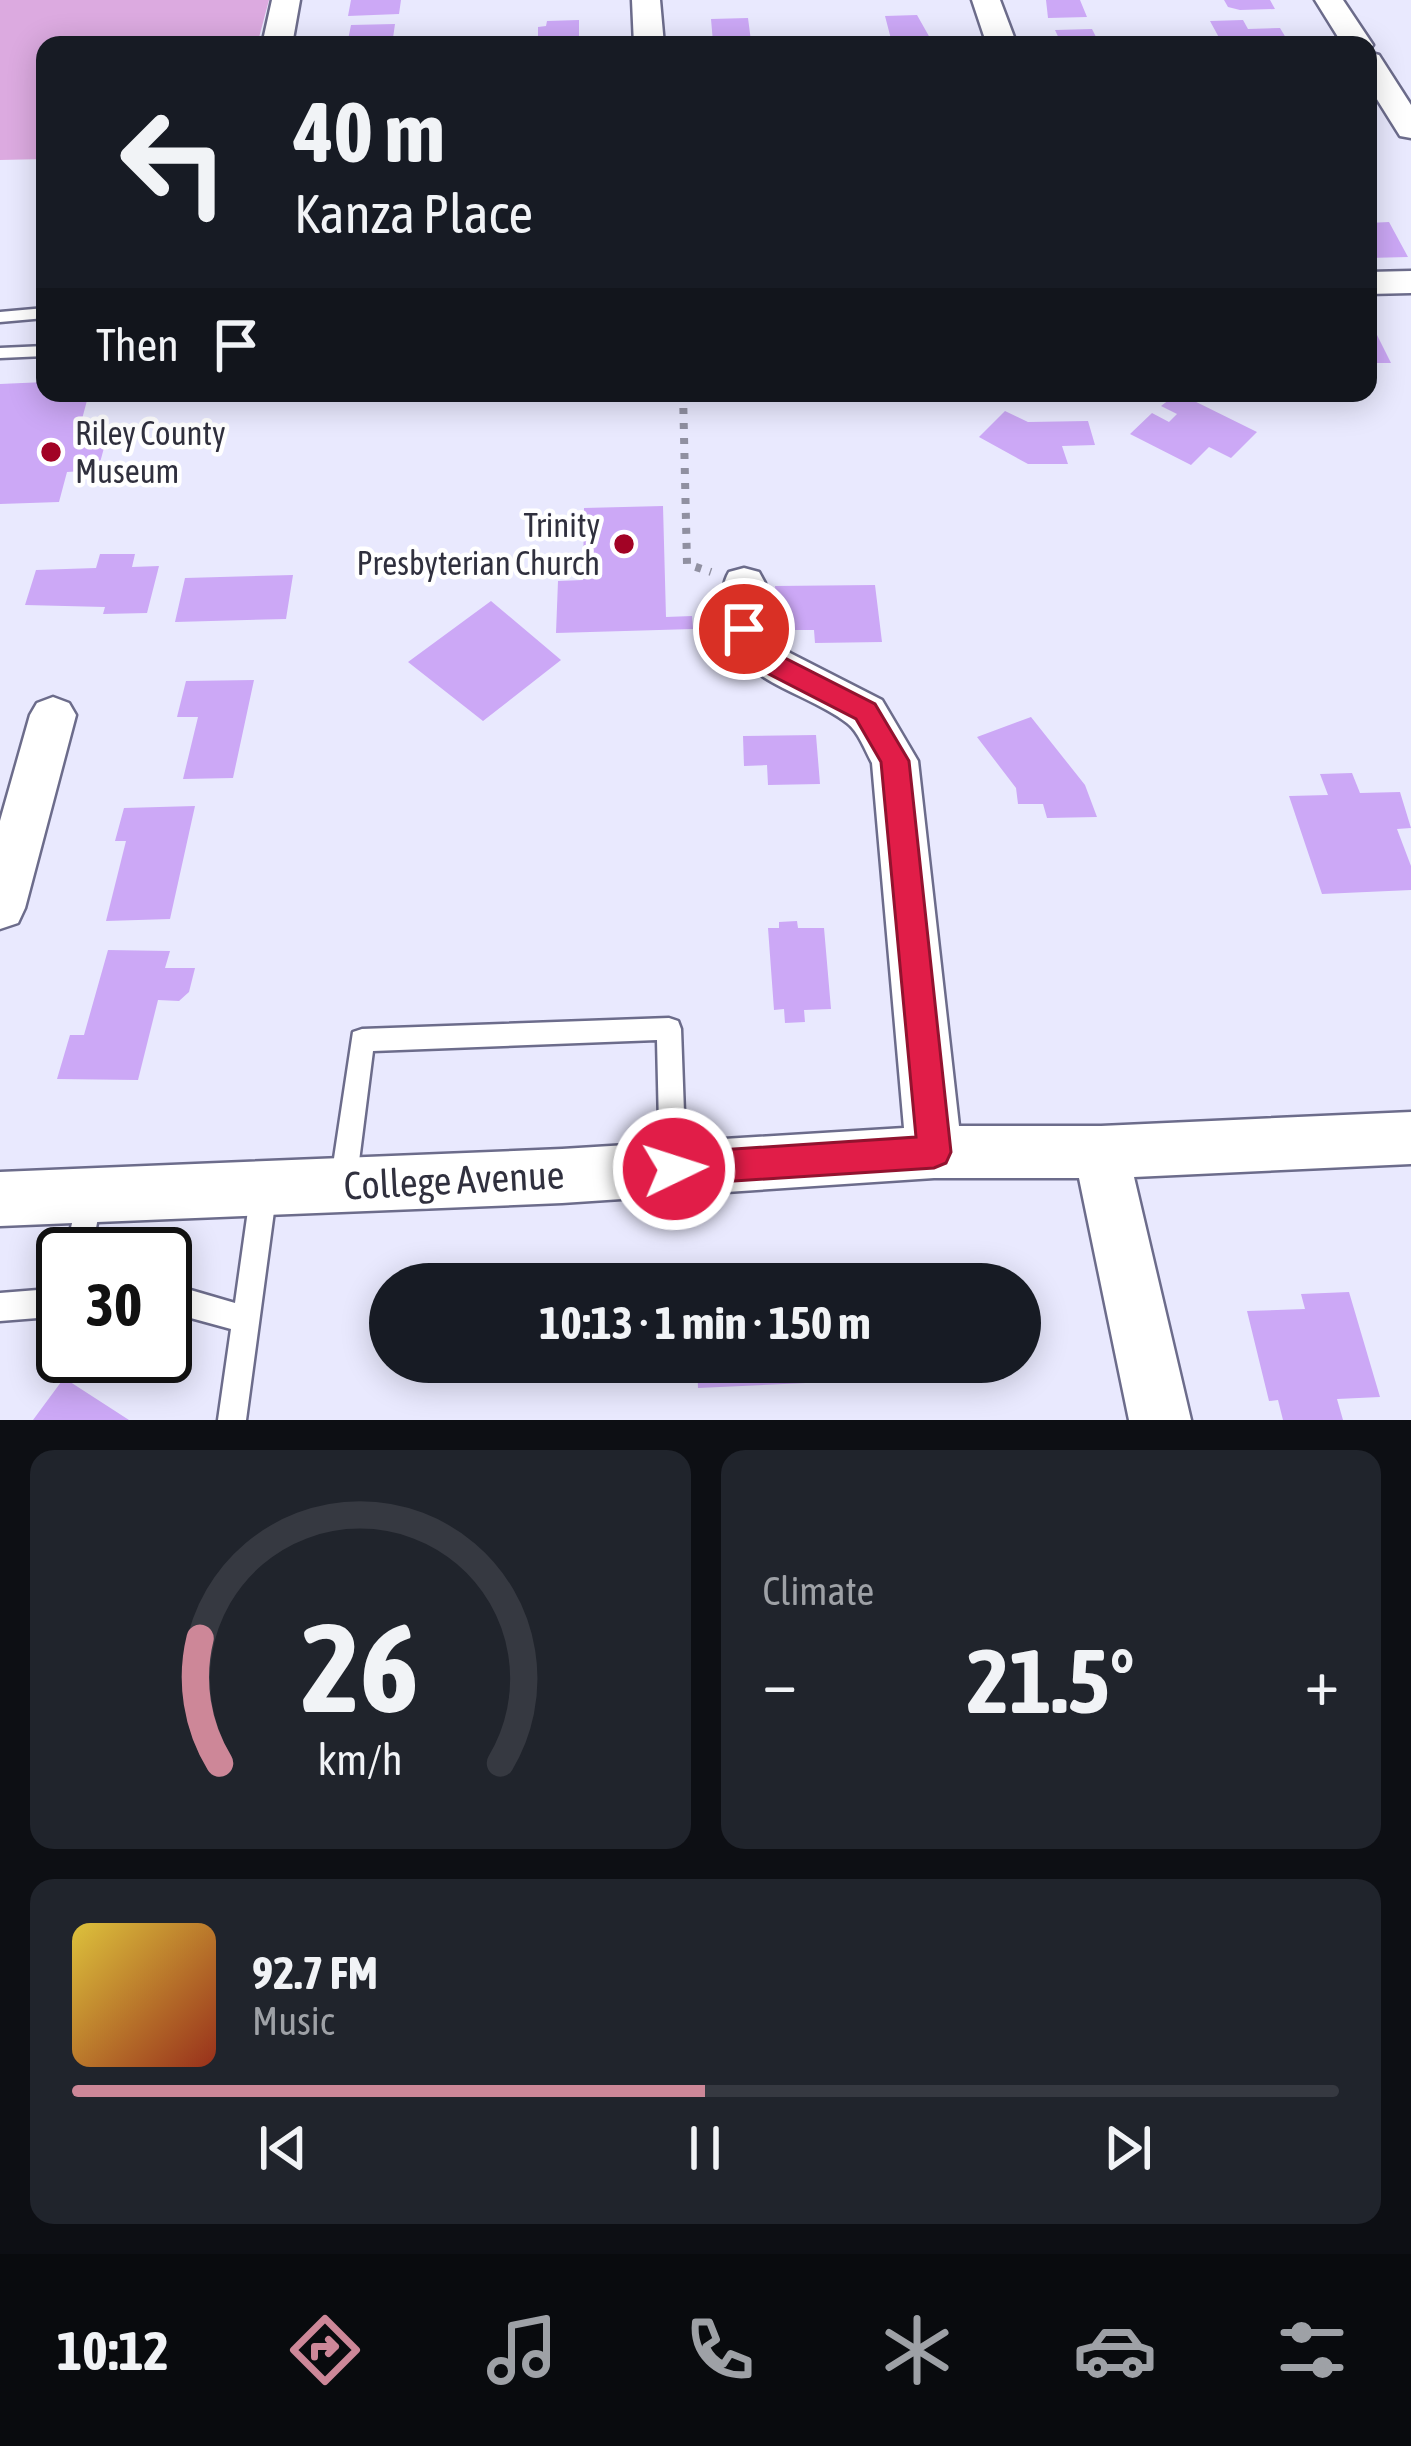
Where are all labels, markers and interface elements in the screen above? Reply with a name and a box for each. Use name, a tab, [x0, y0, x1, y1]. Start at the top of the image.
icon: left	[96, 84, 252, 240]
text: 40 m	[294, 84, 445, 180]
text: Kanza Place	[294, 183, 533, 244]
icon: arrive	[203, 312, 269, 378]
text: Then	[96, 319, 179, 371]
place label: Riley County Museum	[75, 414, 226, 490]
marker: Riley County Museum	[38, 439, 64, 465]
place label: Trinity Presbyterian Church	[356, 506, 600, 582]
marker: Trinity Presbyterian Church	[611, 531, 637, 557]
pin	[693, 578, 795, 680]
icon: arrive	[711, 596, 777, 662]
position arrow	[611, 1106, 737, 1232]
street label: College Avenue	[343, 1152, 565, 1208]
speed limit sign: 30	[36, 1227, 192, 1383]
text: 10:13 · 1 min · 150 m	[539, 1297, 871, 1349]
text: Climate	[763, 1569, 874, 1613]
text: 26	[302, 1595, 419, 1738]
text: 21.5°	[967, 1629, 1135, 1732]
text: −	[763, 1643, 797, 1719]
text: +	[1305, 1643, 1339, 1719]
text: km/h	[318, 1734, 403, 1783]
text: 92.7 FM	[252, 1947, 378, 1999]
text: Music	[252, 1999, 334, 2043]
icon: previous	[250, 2115, 316, 2181]
icon: pause	[672, 2115, 738, 2181]
icon: next	[1095, 2115, 1161, 2181]
icon: directions	[283, 2308, 367, 2392]
icon: music	[480, 2308, 564, 2392]
icon: phone	[678, 2308, 762, 2392]
icon: climate	[875, 2308, 959, 2392]
icon: car	[1073, 2308, 1157, 2392]
icon: filters	[1270, 2308, 1354, 2392]
text: 10:12	[57, 2320, 169, 2381]

